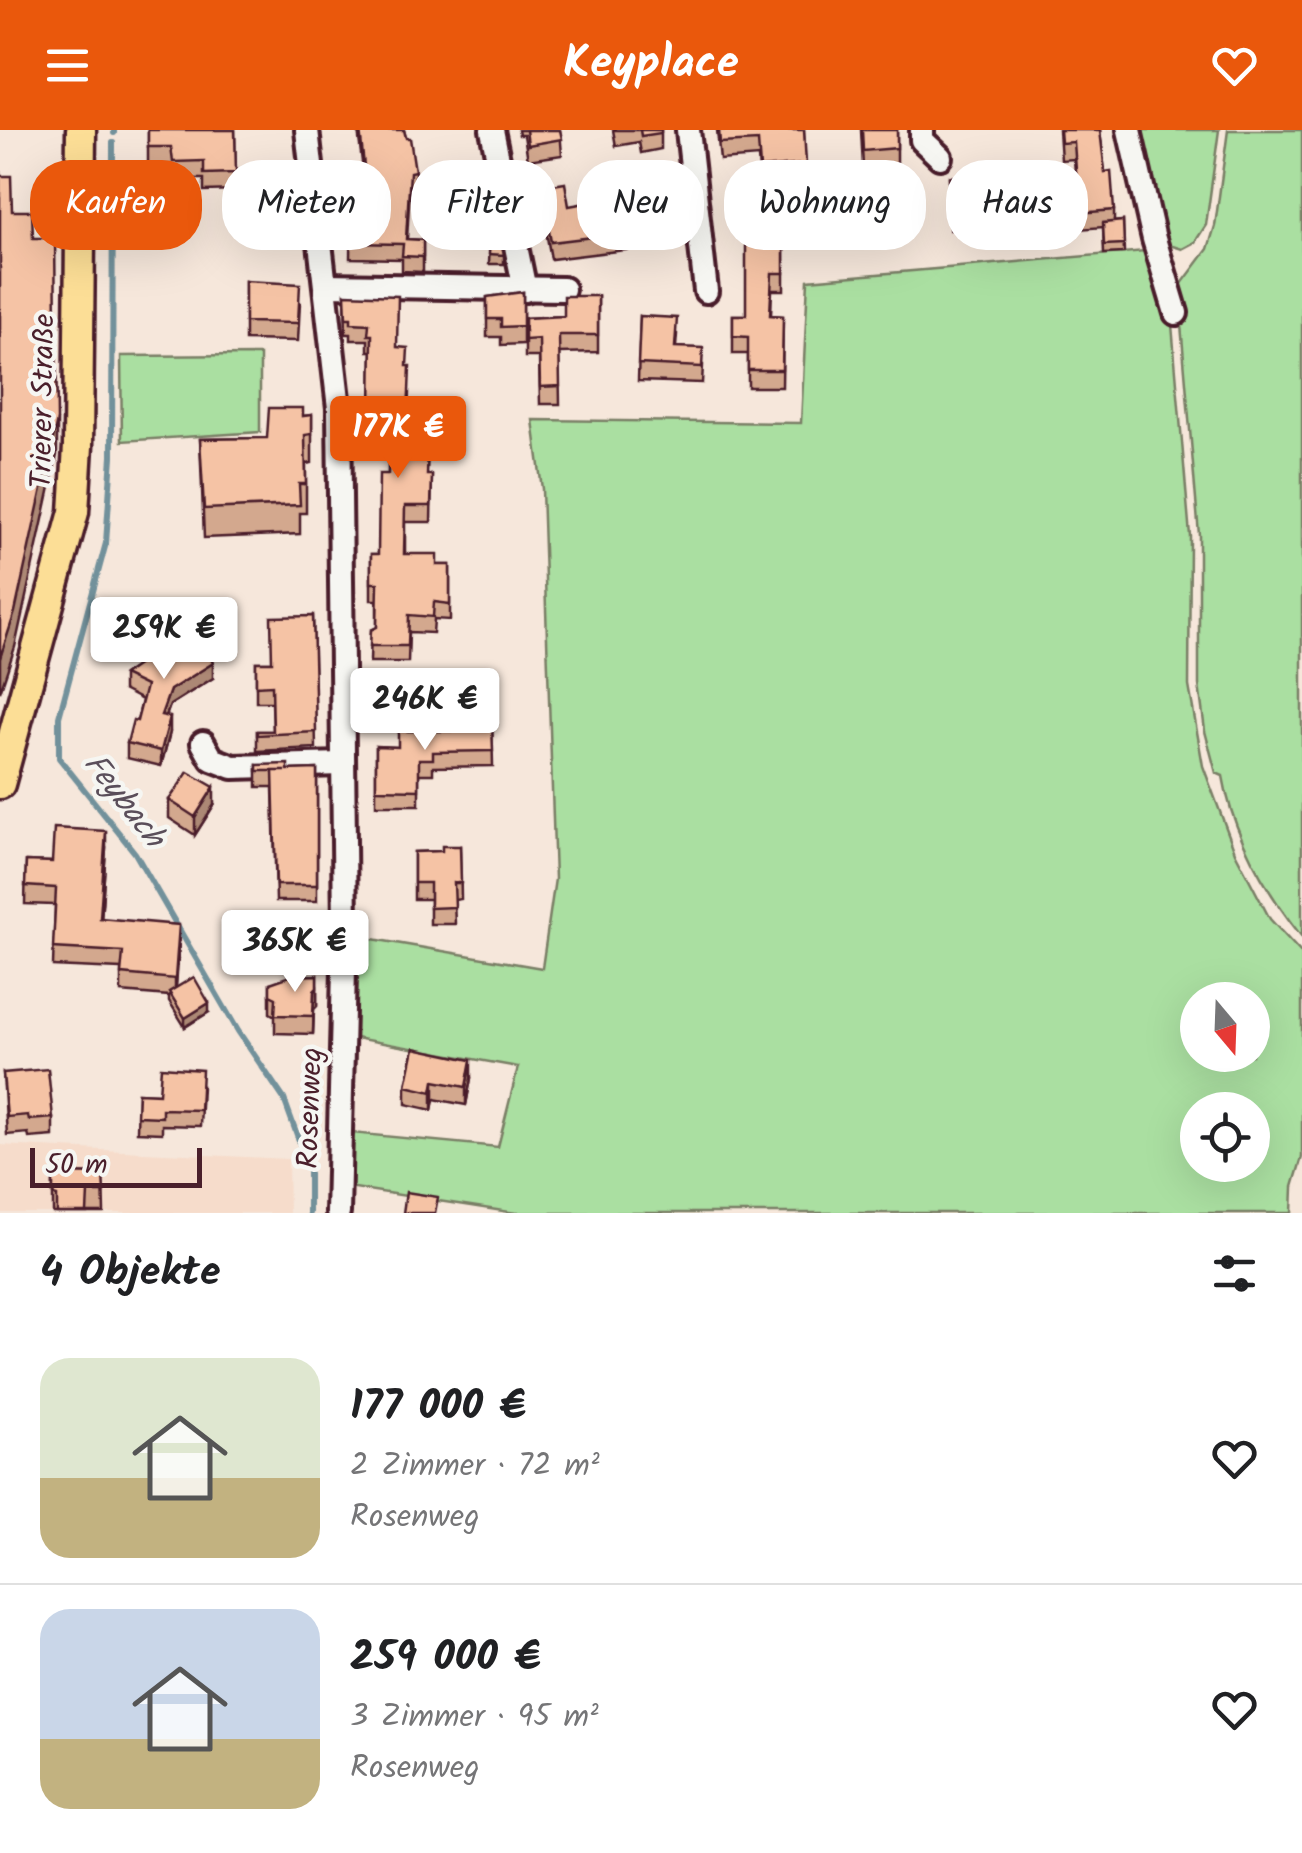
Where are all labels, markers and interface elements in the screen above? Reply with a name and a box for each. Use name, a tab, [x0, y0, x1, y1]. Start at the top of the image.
text: Keyplace	[563, 29, 739, 101]
icon: menu	[40, 38, 95, 93]
icon: heart	[1207, 38, 1262, 93]
chip: Kaufen	[30, 160, 202, 250]
chip: Mieten	[222, 160, 391, 250]
chip: Filter	[411, 160, 557, 250]
chip: Neu	[577, 160, 704, 250]
chip: Wohnung	[724, 160, 926, 250]
chip: Haus	[946, 160, 1088, 250]
street label: Trierer Straße	[18, 313, 70, 489]
pin: 177K €	[317, 396, 479, 481]
text: 177K €	[352, 403, 444, 454]
pin: 259K €	[83, 597, 245, 682]
text: 259K €	[113, 604, 215, 655]
pin: 246K €	[344, 668, 506, 753]
text: 246K €	[372, 675, 478, 726]
water label: Feybach	[69, 742, 179, 862]
pin: 365K €	[214, 910, 376, 995]
text: 365K €	[244, 917, 346, 968]
north arrow	[1180, 982, 1270, 1072]
map controls	[1180, 982, 1270, 1182]
street label: Rosenweg	[285, 1047, 337, 1169]
button: locate	[1180, 1092, 1270, 1182]
scale bar	[30, 1143, 202, 1188]
text: 50 m	[45, 1143, 108, 1188]
text: 4 Objekte	[40, 1240, 220, 1307]
icon: filters	[1207, 1246, 1262, 1301]
text: 177 000 €	[350, 1374, 526, 1441]
icon: home	[120, 1398, 240, 1518]
icon: heart	[1207, 1431, 1262, 1486]
text: 2 Zimmer · 72 m²	[350, 1441, 600, 1492]
text: Rosenweg	[350, 1492, 479, 1543]
text: 259 000 €	[350, 1625, 541, 1692]
icon: home	[120, 1649, 240, 1769]
icon: heart	[1207, 1682, 1262, 1737]
text: 3 Zimmer · 95 m²	[350, 1692, 599, 1743]
text: Rosenweg	[350, 1743, 479, 1794]

